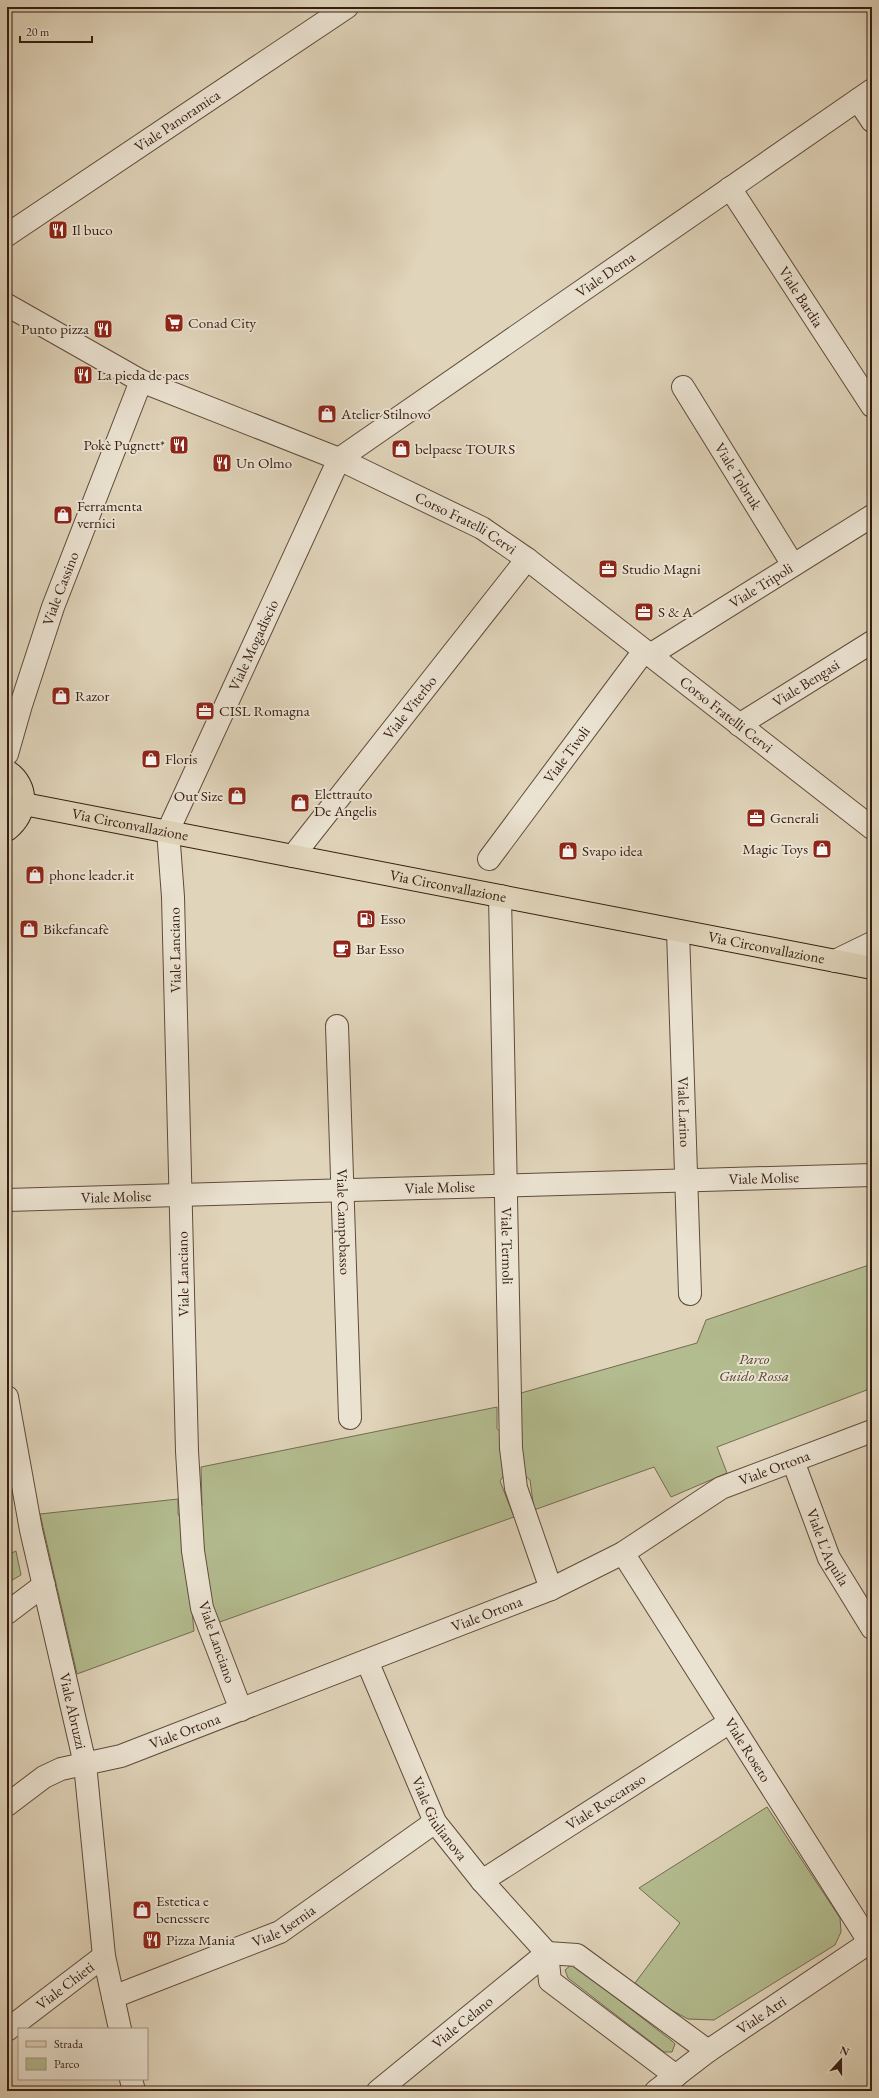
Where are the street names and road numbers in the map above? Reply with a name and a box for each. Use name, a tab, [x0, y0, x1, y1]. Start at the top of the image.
street label: Viale Panoramica	[131, 85, 223, 156]
street label: Viale Derna	[572, 247, 639, 301]
street label: Viale Bardia	[775, 263, 828, 331]
street label: Viale Tobruk	[711, 439, 767, 514]
street label: Corso Fratelli Cervi	[412, 487, 521, 558]
street label: Viale Cassino	[38, 549, 83, 628]
street label: Viale Tripoli	[725, 558, 796, 612]
street label: Viale Mogadiscio	[224, 596, 282, 694]
street label: Viale Bengasi	[769, 655, 843, 711]
street label: Viale Viterbo	[379, 671, 441, 743]
street label: Corso Fratelli Cervi	[676, 672, 777, 757]
street label: Viale Tivoli	[539, 722, 594, 787]
street label: Via Circonvallazione	[70, 803, 190, 845]
street label: Via Circonvallazione	[388, 865, 508, 906]
street label: Viale Lanciano	[164, 907, 185, 993]
street label: Via Circonvallazione	[706, 926, 826, 968]
street label: Viale Larino	[674, 1076, 695, 1148]
street label: Viale Molise	[728, 1167, 799, 1188]
street label: Viale Campobasso	[333, 1169, 355, 1275]
street label: Viale Molise	[404, 1176, 475, 1198]
street label: Viale Molise	[80, 1186, 152, 1207]
street label: Viale Termoli	[497, 1207, 518, 1285]
street label: Viale Lanciano	[172, 1231, 193, 1317]
street label: Viale Ortona	[736, 1445, 812, 1489]
street label: Viale L'Aquila	[802, 1506, 854, 1589]
street label: Viale Ortona	[448, 1591, 525, 1636]
street label: Viale Lanciano	[195, 1598, 240, 1685]
street label: Viale Abruzzi	[55, 1671, 91, 1751]
street label: Viale Ortona	[146, 1708, 223, 1753]
street label: Viale Roseto	[721, 1714, 776, 1785]
street label: Viale Roccaraso	[562, 1769, 649, 1834]
street label: Viale Giulianova	[408, 1774, 472, 1864]
street label: Viale Isernia	[249, 1900, 319, 1951]
street label: Viale Chieti	[32, 1957, 98, 2014]
street label: Viale Celano	[428, 1991, 497, 2052]
street label: Viale Atri	[733, 1991, 790, 2038]

